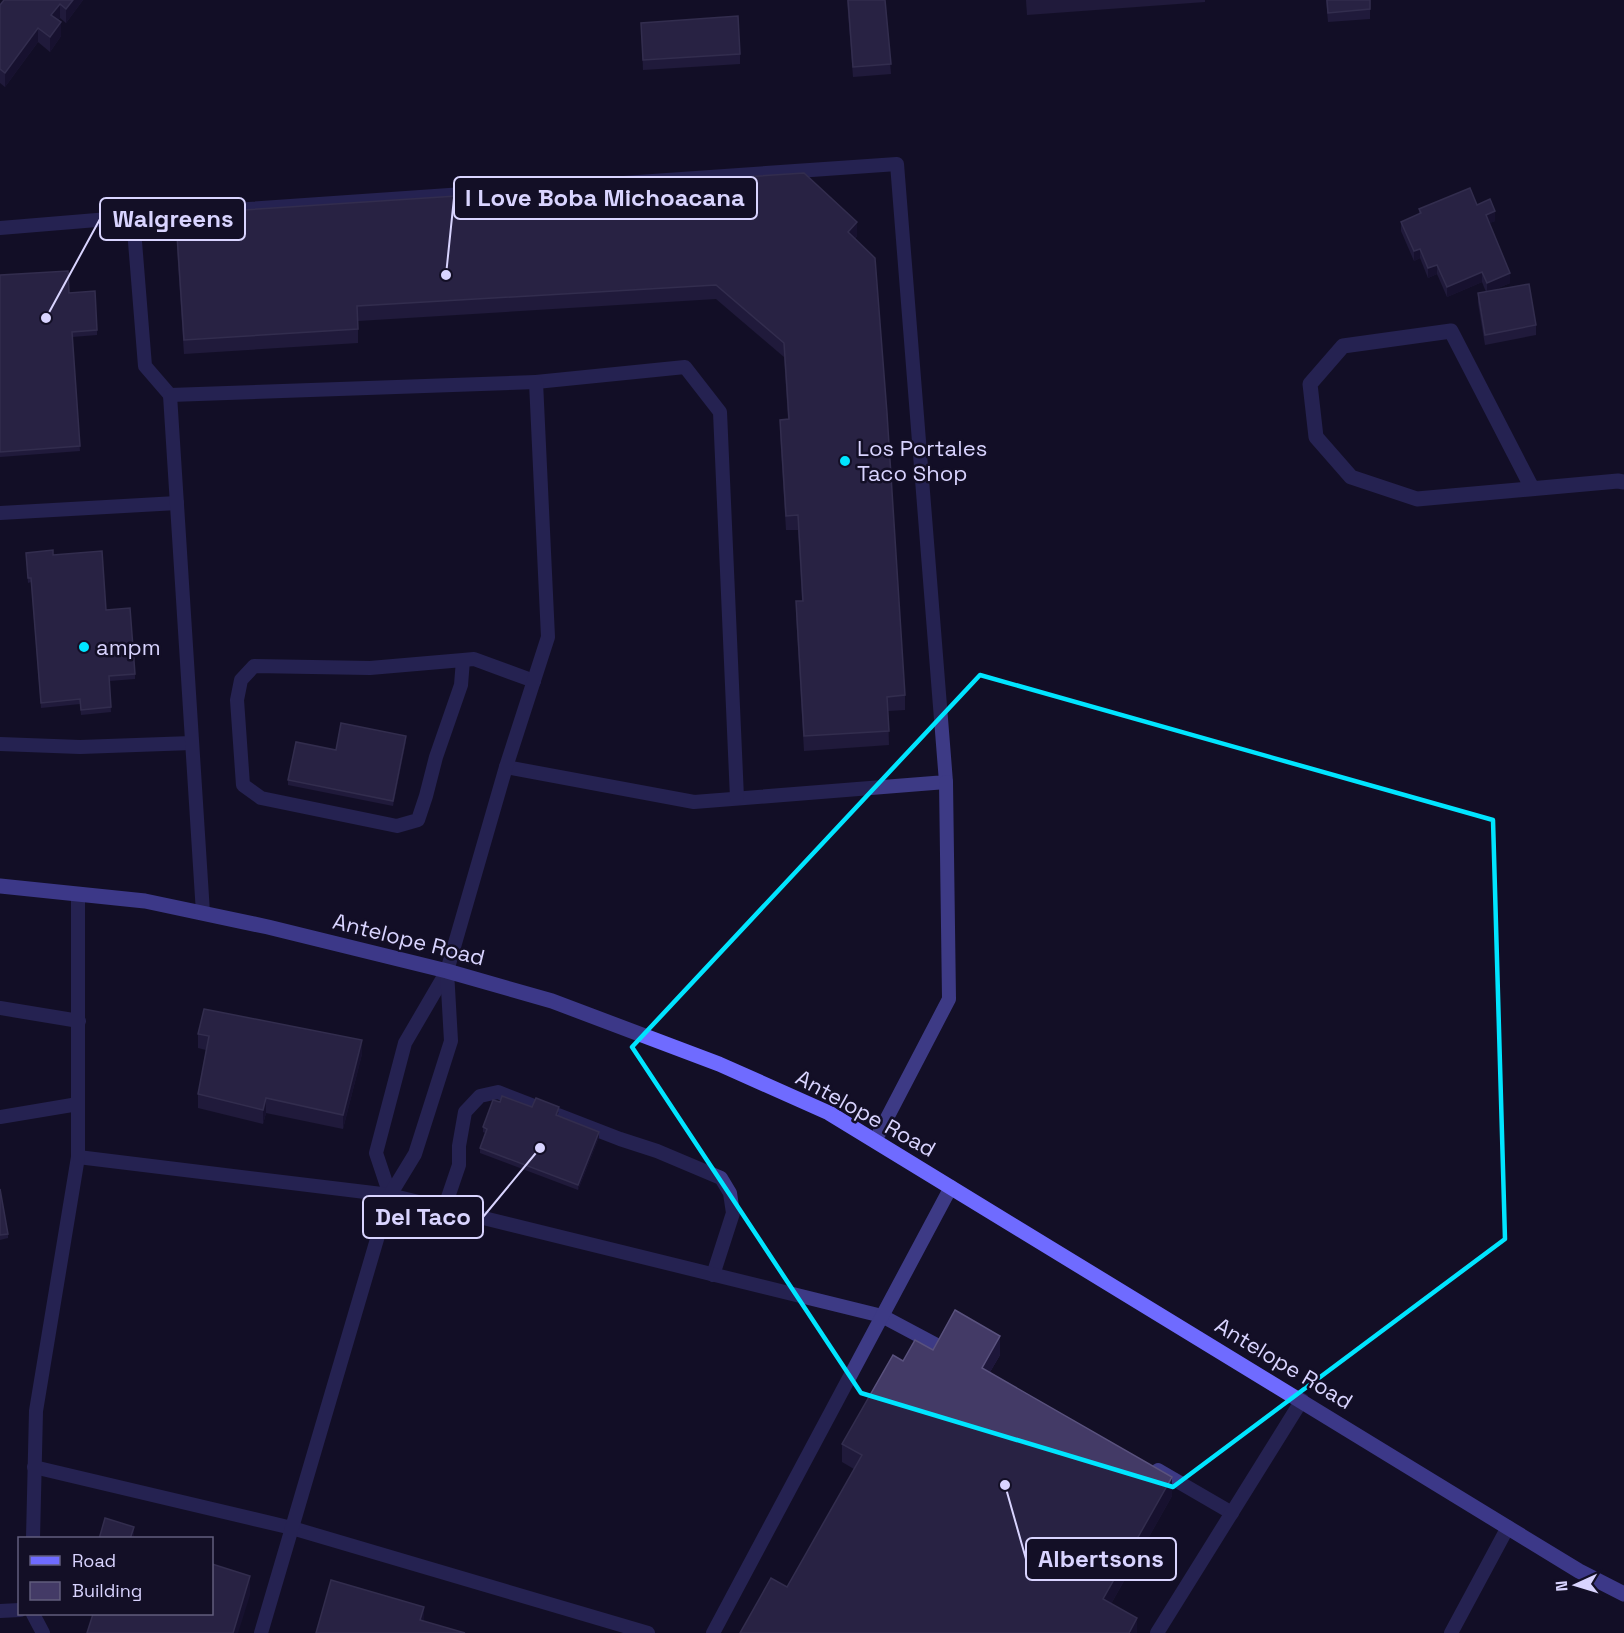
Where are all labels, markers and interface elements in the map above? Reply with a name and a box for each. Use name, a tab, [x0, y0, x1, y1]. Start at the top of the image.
callout: I Love Boba Michoacana	[454, 177, 757, 219]
text: I Love Boba Michoacana	[465, 182, 745, 213]
callout: Walgreens	[100, 198, 245, 240]
text: Walgreens	[112, 203, 234, 234]
place label: Los Portales Taco Shop	[857, 434, 987, 487]
marker: Los Portales Taco Shop	[838, 454, 852, 468]
place label: ampm	[96, 633, 161, 661]
marker: ampm	[77, 640, 91, 654]
street label: Antelope Road	[330, 907, 488, 971]
street label: Antelope Road	[791, 1063, 941, 1163]
callout: Del Taco	[363, 1196, 483, 1238]
text: Del Taco	[375, 1201, 471, 1232]
street label: Antelope Road	[1210, 1311, 1358, 1415]
legend	[18, 1537, 213, 1615]
callout: Albertsons	[1026, 1538, 1176, 1580]
text: Albertsons	[1038, 1543, 1164, 1574]
text: Road	[72, 1549, 116, 1572]
north arrow	[1546, 1555, 1606, 1615]
text: Building	[72, 1579, 142, 1602]
text: N	[1551, 1580, 1572, 1592]

